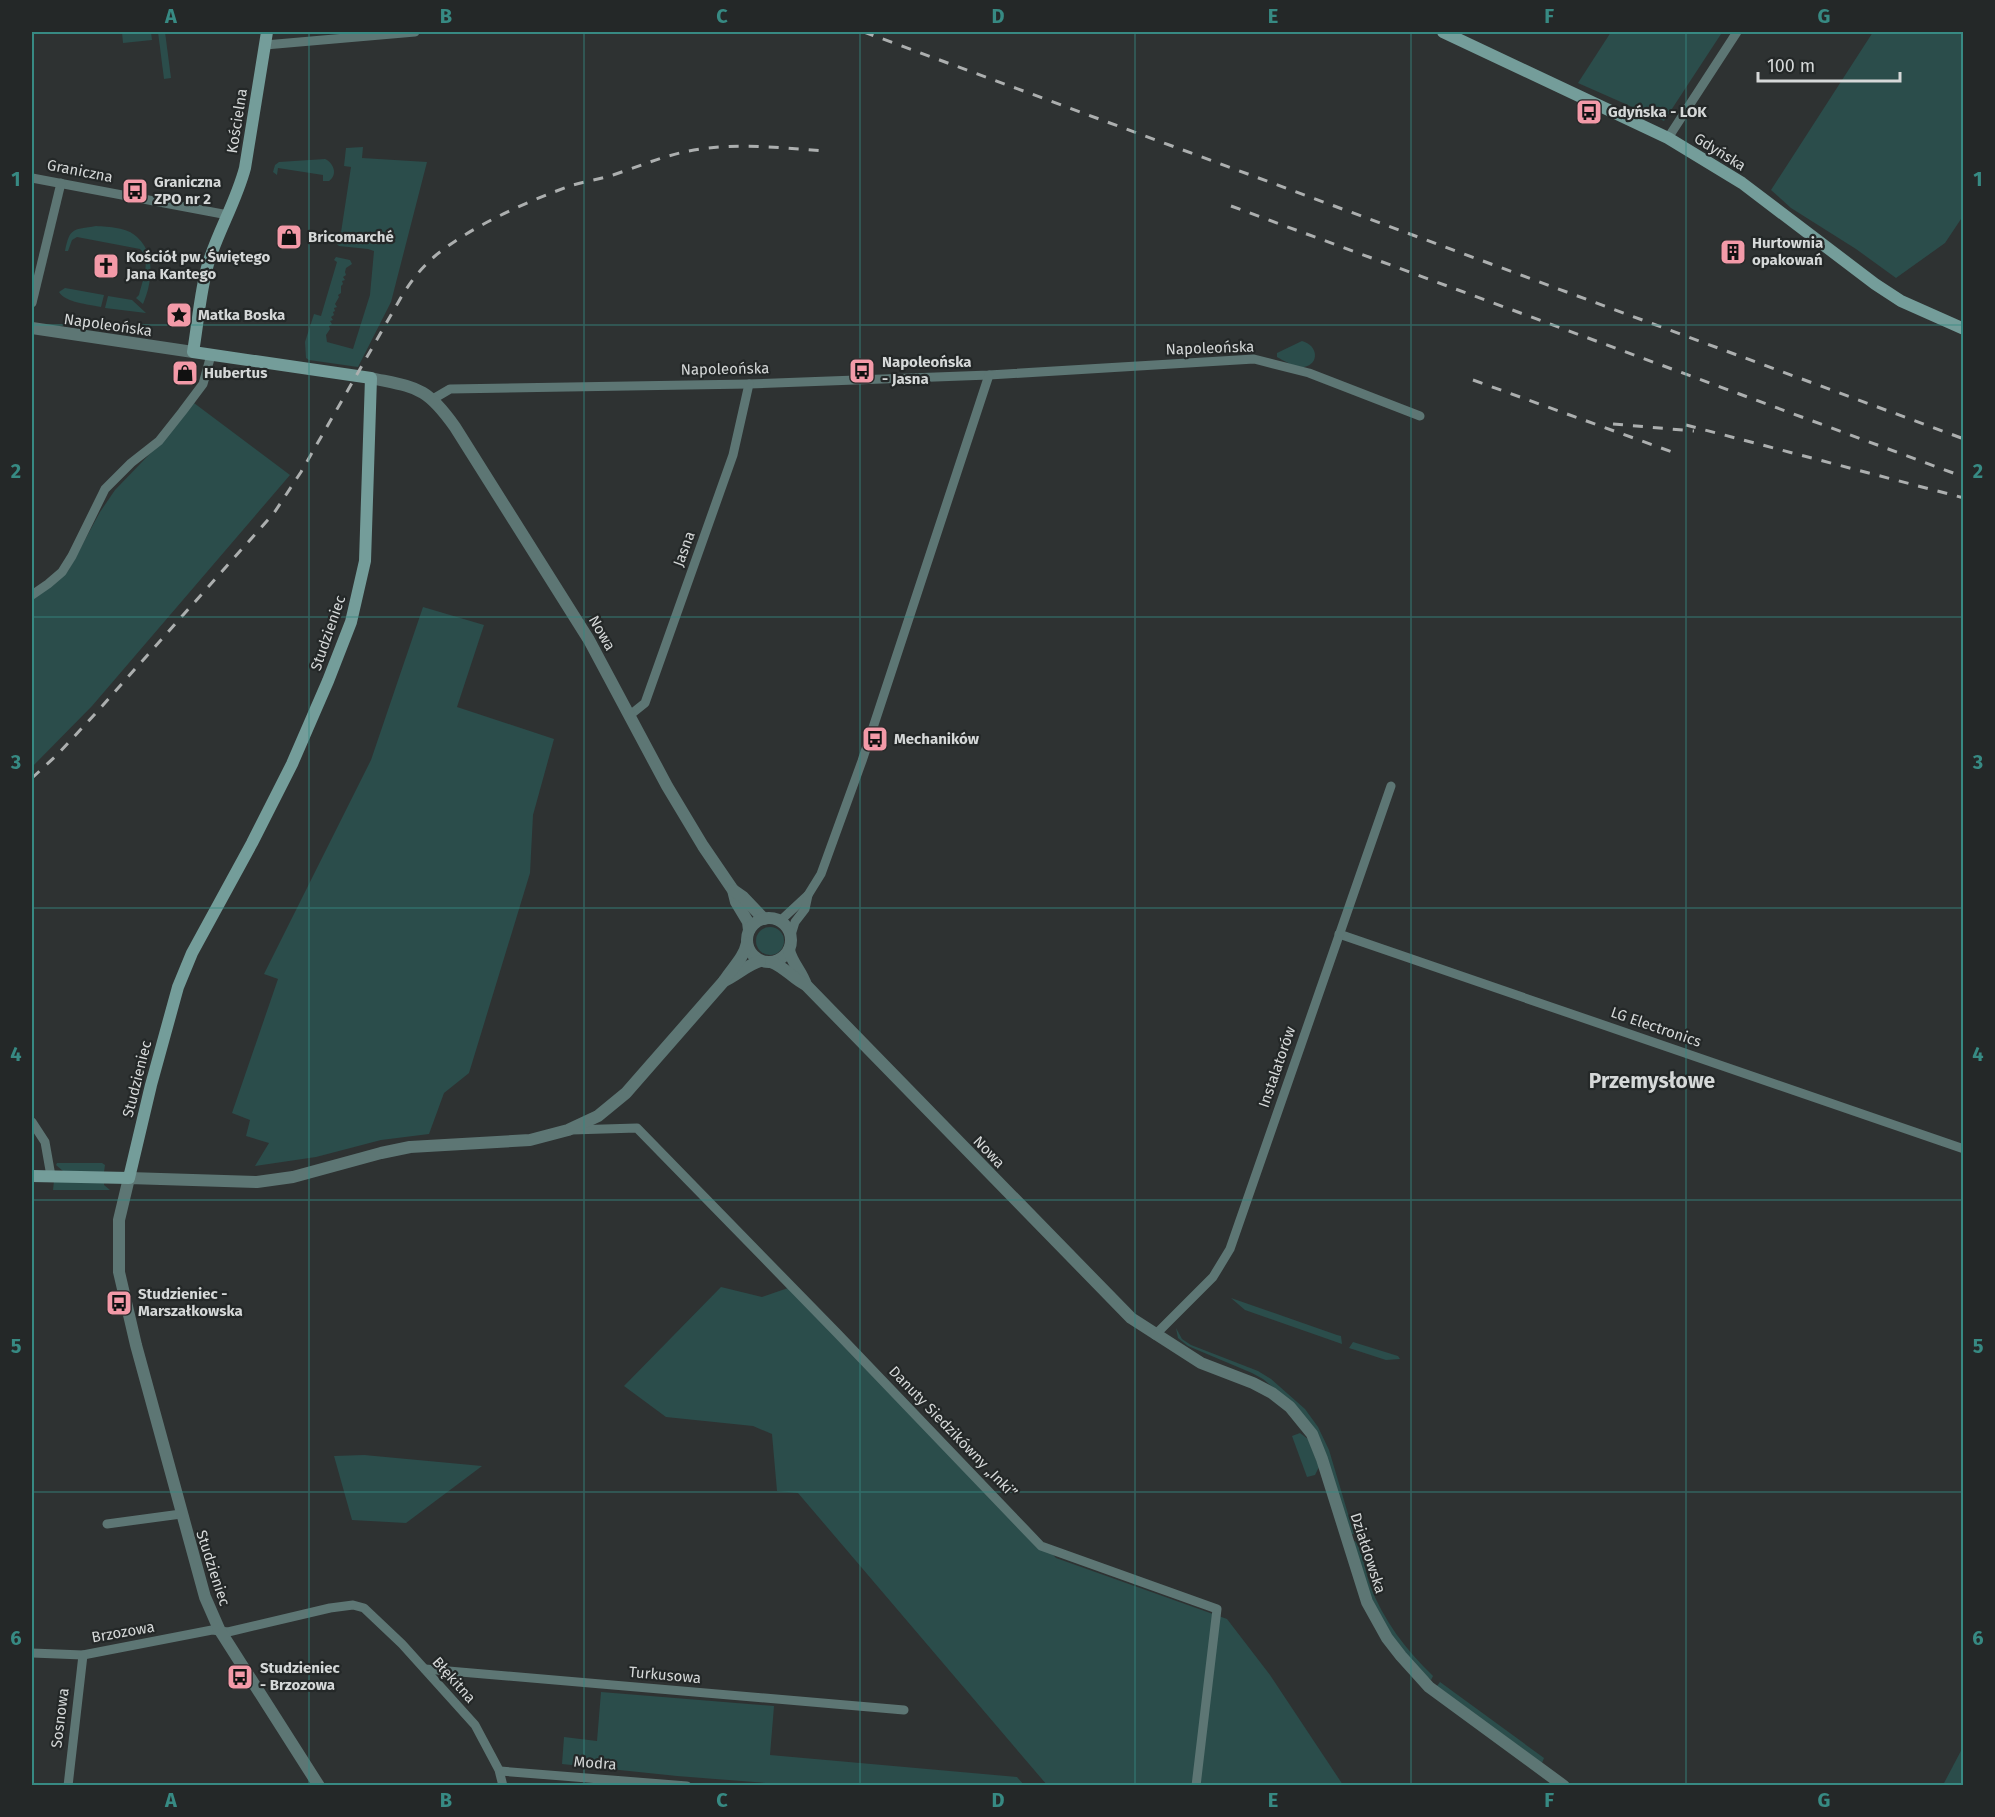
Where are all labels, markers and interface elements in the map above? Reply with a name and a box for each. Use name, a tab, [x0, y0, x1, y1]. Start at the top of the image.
text: A	[164, 4, 178, 28]
text: B	[440, 4, 452, 28]
text: C	[716, 4, 728, 28]
text: D	[991, 4, 1005, 28]
text: E	[1268, 4, 1278, 28]
text: F	[1544, 4, 1554, 28]
text: G	[1818, 4, 1830, 28]
scale bar	[1758, 45, 1900, 83]
text: 100 m	[1767, 55, 1815, 77]
street label: Kościelna	[223, 87, 251, 155]
bus stop icon: Gdyńska - LOK	[1574, 97, 1604, 127]
place label: Gdyńska - LOK	[1608, 103, 1707, 121]
street label: Gdyńska	[1691, 129, 1749, 175]
street label: Graniczna	[46, 156, 114, 186]
text: 1	[11, 167, 21, 191]
text: 1	[1973, 167, 1983, 191]
place label: Graniczna ZPO nr 2	[154, 173, 221, 208]
bus stop icon: Graniczna ZPO nr 2	[120, 176, 150, 206]
shop icon: Bricomarché	[274, 222, 304, 252]
place label: Bricomarché	[308, 228, 394, 246]
place label: Hurtownia opakowań	[1752, 234, 1823, 269]
building icon: Hurtownia opakowań	[1718, 237, 1748, 267]
place label: Kościół pw. Świętego Jana Kantego	[125, 248, 270, 283]
church icon: Kościół pw. Świętego Jana Kantego	[91, 251, 121, 281]
place icon: Matka Boska	[164, 300, 194, 330]
place label: Matka Boska	[198, 306, 285, 324]
street label: Napoleońska	[63, 310, 153, 340]
street label: Napoleońska	[1165, 337, 1255, 359]
place label: Napoleońska - Jasna	[882, 353, 971, 388]
bus stop icon: Napoleońska - Jasna	[847, 356, 877, 386]
shop icon: Hubertus	[170, 358, 200, 388]
street label: Napoleońska	[680, 359, 770, 379]
place label: Hubertus	[204, 364, 267, 382]
text: 2	[11, 459, 21, 483]
text: 2	[1973, 459, 1983, 483]
street label: Jasna	[669, 529, 699, 569]
street label: Studzieniec	[307, 593, 349, 673]
street label: Nowa	[585, 612, 619, 654]
bus stop icon: Mechaników	[860, 724, 890, 754]
place label: Mechaników	[894, 730, 980, 748]
text: 3	[10, 750, 21, 774]
text: 3	[1972, 750, 1983, 774]
street label: LG Electronics	[1608, 1003, 1704, 1051]
street label: Instalatorów	[1255, 1024, 1299, 1110]
street label: Studzieniec	[119, 1039, 155, 1119]
text: 4	[10, 1042, 22, 1066]
text: 4	[1972, 1042, 1984, 1066]
district label: Przemysłowe	[1589, 1068, 1716, 1094]
street label: Nowa	[969, 1132, 1009, 1172]
place label: Studzieniec - Marszałkowska	[138, 1285, 243, 1320]
bus stop icon: Studzieniec - Marszałkowska	[104, 1288, 134, 1318]
text: 5	[11, 1334, 22, 1358]
text: 5	[1973, 1334, 1984, 1358]
street label: Danuty Siedzikówny „Inki”	[885, 1362, 1021, 1502]
street label: Działdowska	[1346, 1510, 1390, 1596]
street label: Studzieniec	[192, 1528, 234, 1608]
street label: Brzozowa	[90, 1618, 156, 1646]
text: 6	[10, 1626, 22, 1650]
text: 6	[1972, 1626, 1984, 1650]
street label: Błękitna	[429, 1653, 479, 1707]
place label: Studzieniec - Brzozowa	[260, 1659, 341, 1694]
bus stop icon: Studzieniec - Brzozowa	[225, 1662, 255, 1692]
street label: Turkusowa	[628, 1663, 702, 1687]
street label: Sosnowa	[47, 1687, 73, 1749]
street label: Modra	[573, 1753, 617, 1773]
text: A	[164, 1788, 178, 1812]
text: B	[440, 1788, 452, 1812]
text: C	[716, 1788, 728, 1812]
text: D	[991, 1788, 1005, 1812]
text: E	[1268, 1788, 1278, 1812]
text: F	[1544, 1788, 1554, 1812]
text: G	[1818, 1788, 1830, 1812]

